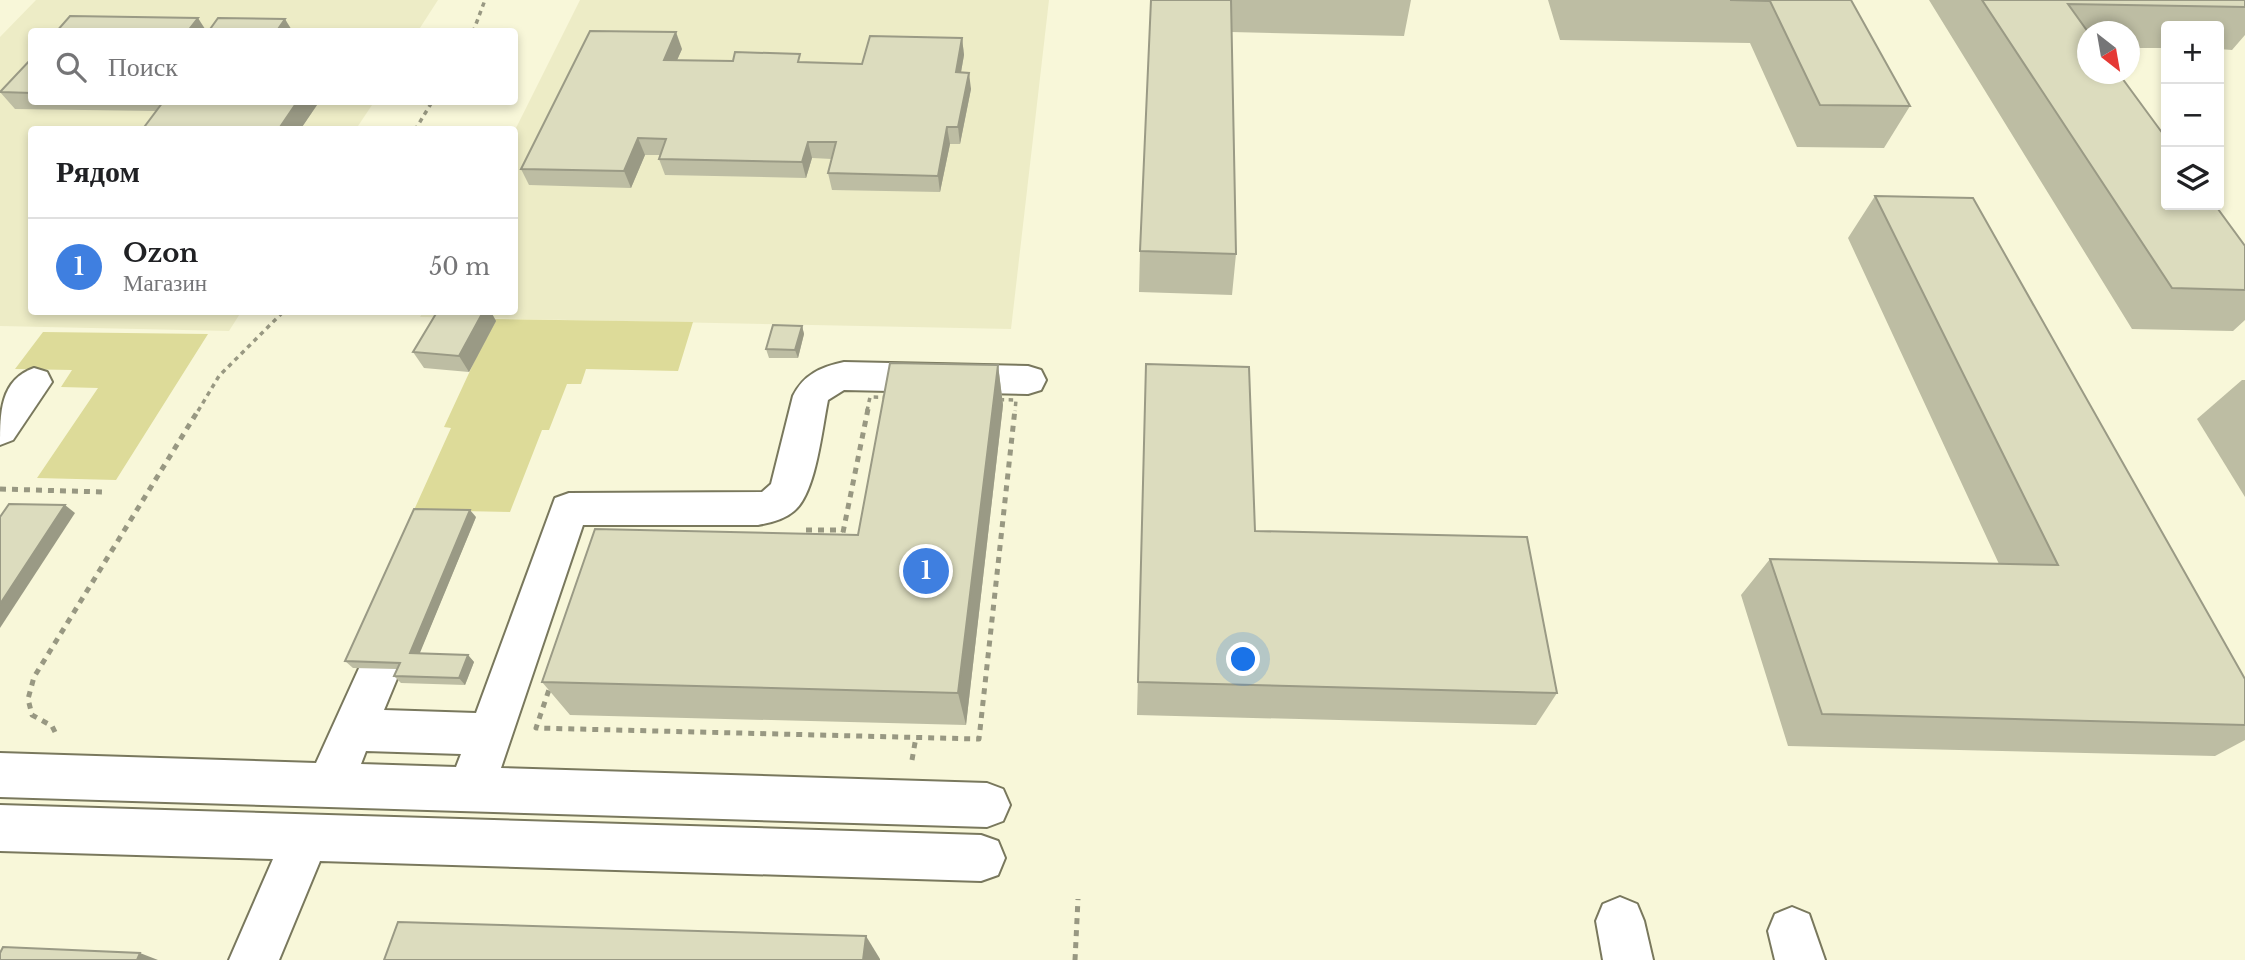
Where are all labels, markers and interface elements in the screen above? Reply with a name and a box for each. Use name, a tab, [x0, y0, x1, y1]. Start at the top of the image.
north arrow	[2077, 21, 2140, 84]
map controls	[2161, 21, 2224, 210]
button: +	[2161, 21, 2224, 84]
search box	[28, 28, 518, 105]
icon: search	[52, 48, 90, 86]
text: Поиск	[108, 51, 178, 83]
button: −	[2161, 84, 2224, 147]
button: layers	[2161, 147, 2224, 210]
text: Рядом	[56, 153, 140, 190]
text: Ozon	[123, 237, 198, 269]
text: 1	[74, 253, 84, 281]
text: 50 m	[429, 253, 490, 281]
text: Магазин	[123, 269, 207, 297]
pin: 1	[903, 545, 949, 597]
your location	[1226, 642, 1260, 676]

